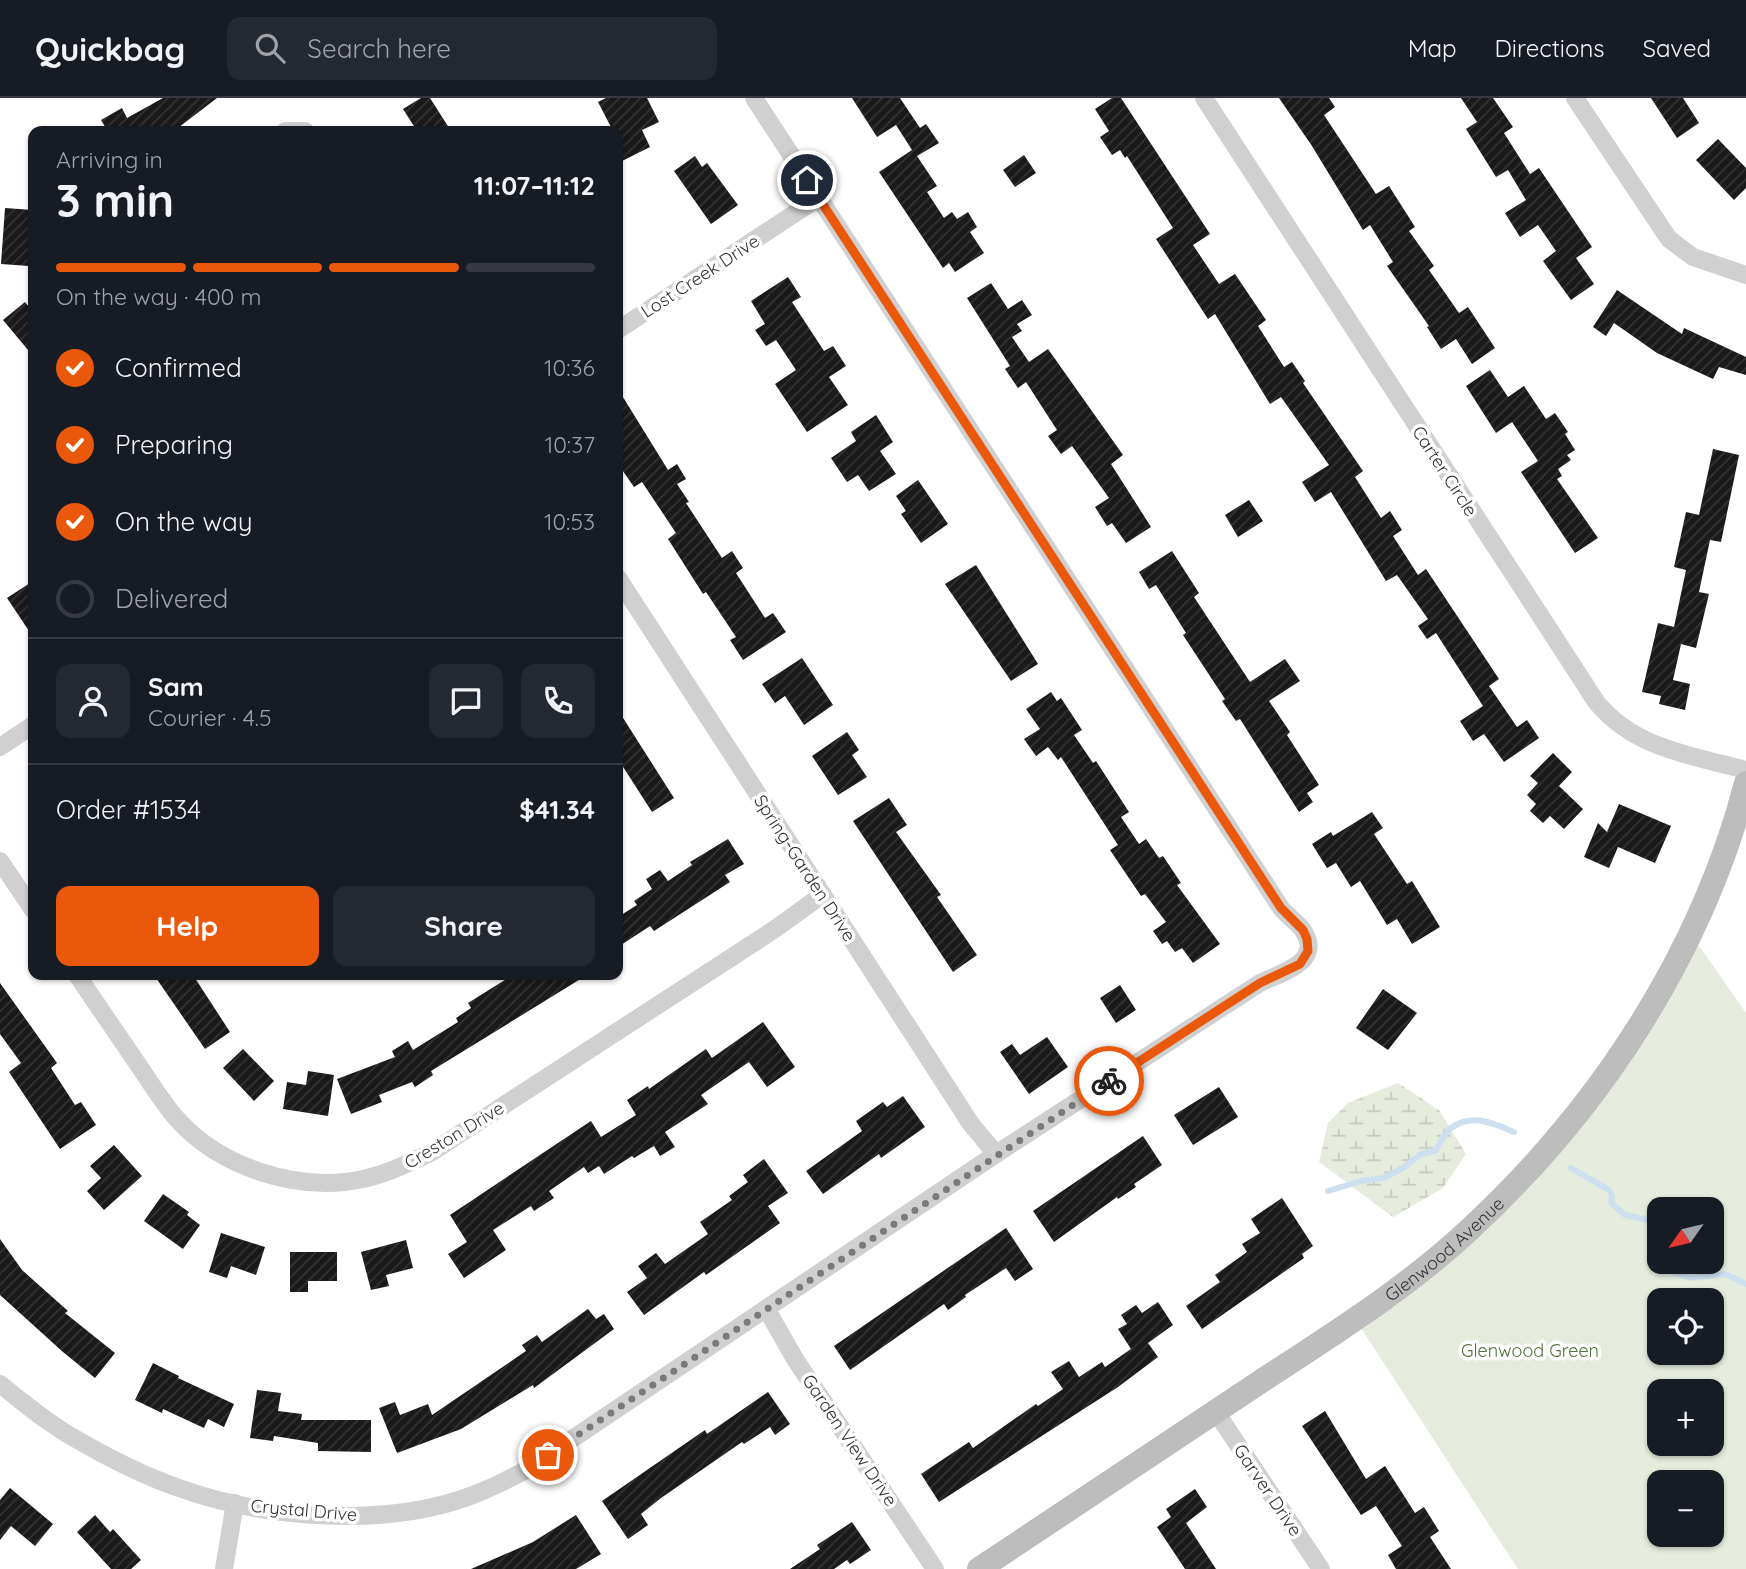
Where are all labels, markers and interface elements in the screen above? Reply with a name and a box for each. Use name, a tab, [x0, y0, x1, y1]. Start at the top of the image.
search box	[227, 17, 717, 80]
text: Quickbag	[35, 28, 185, 69]
icon: search	[251, 29, 289, 67]
text: Search here	[307, 32, 451, 65]
text: Map	[1408, 33, 1457, 63]
text: Directions	[1495, 33, 1605, 63]
text: Saved	[1643, 33, 1711, 63]
text: Arriving in	[56, 145, 163, 174]
pin	[777, 150, 837, 210]
icon: home	[788, 161, 826, 199]
text: 11:07–11:12	[474, 169, 595, 202]
text: 3 min	[56, 171, 174, 229]
street label: Lost Creek Drive	[637, 229, 763, 323]
text: On the way · 400 m	[56, 282, 262, 311]
icon: check	[56, 349, 94, 387]
text: Confirmed	[115, 351, 242, 384]
text: 10:36	[544, 353, 595, 382]
street label: Carter Circle	[1407, 421, 1483, 521]
icon: check	[56, 426, 94, 464]
text: Preparing	[115, 428, 233, 461]
text: 10:37	[545, 430, 595, 459]
icon: check	[56, 503, 94, 541]
text: On the way	[115, 505, 253, 538]
text: 10:53	[544, 507, 595, 536]
text: Delivered	[115, 582, 228, 615]
button: person	[56, 664, 130, 738]
button: chat	[429, 664, 503, 738]
button: phone	[521, 664, 595, 738]
text: Sam	[148, 670, 204, 703]
text: Courier · 4.5	[148, 703, 272, 732]
street label: Spring-Garden Drive	[749, 790, 861, 946]
text: Order #1534	[56, 793, 201, 826]
text: $41.34	[519, 793, 595, 826]
button: Help	[56, 886, 319, 966]
button: Share	[333, 886, 595, 966]
courier	[1074, 1046, 1144, 1116]
icon: bike	[1090, 1062, 1128, 1100]
street label: Creston Drive	[400, 1096, 508, 1174]
street label: Glenwood Avenue	[1380, 1192, 1509, 1306]
north arrow	[1647, 1197, 1724, 1274]
map controls	[1647, 1197, 1724, 1547]
button: locate	[1647, 1288, 1724, 1365]
park label: Glenwood Green	[1461, 1339, 1599, 1362]
street label: Garden View Drive	[797, 1370, 903, 1510]
button: +	[1647, 1379, 1724, 1456]
pin	[518, 1425, 578, 1485]
icon: bag	[529, 1436, 567, 1474]
street label: Garver Drive	[1229, 1440, 1307, 1540]
button: −	[1647, 1470, 1724, 1547]
street label: Crystal Drive	[250, 1494, 358, 1526]

